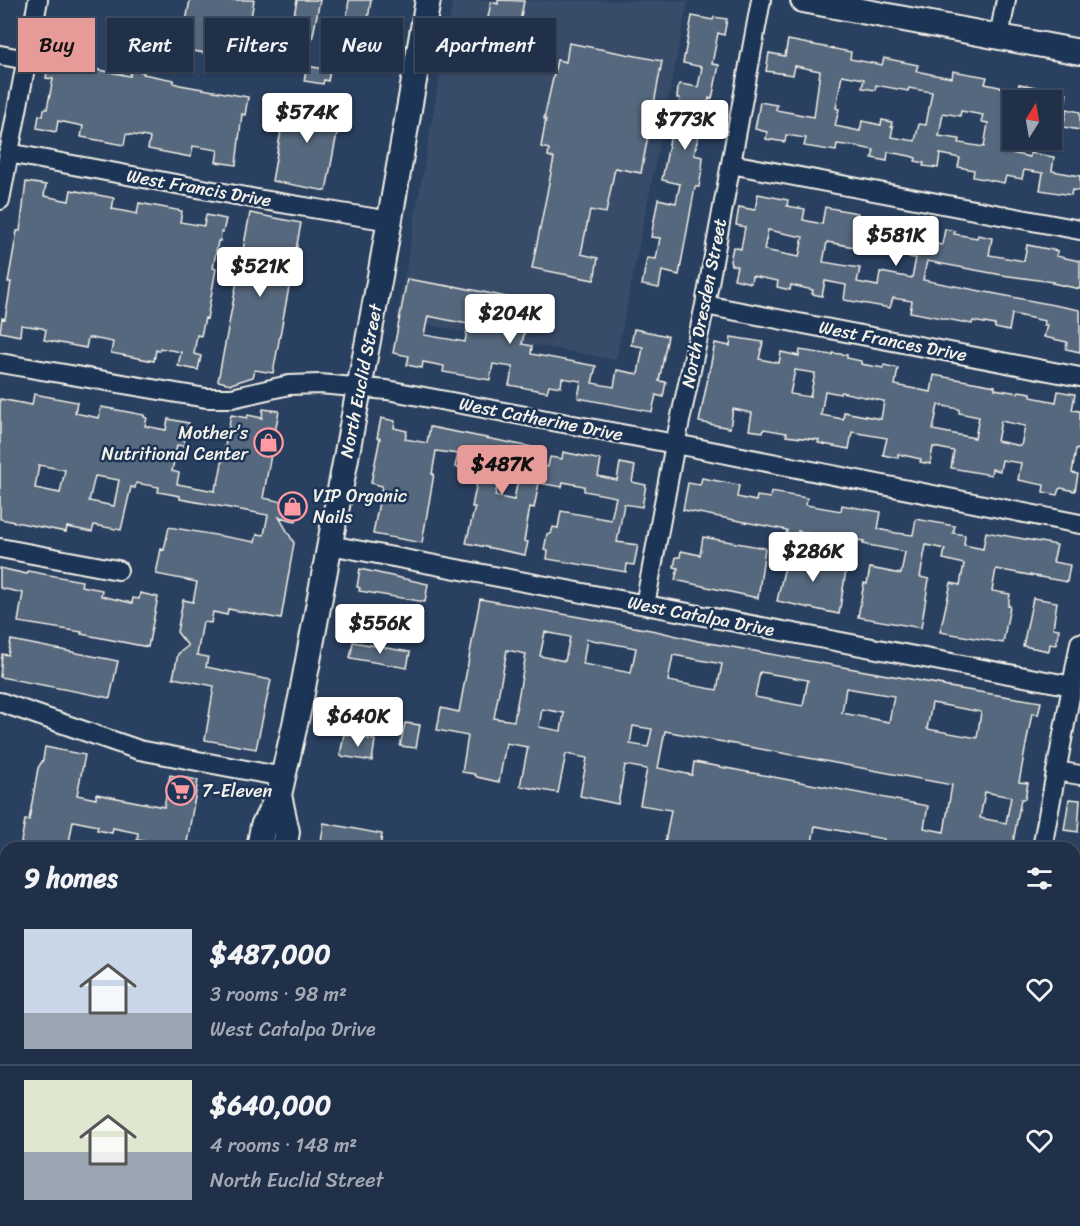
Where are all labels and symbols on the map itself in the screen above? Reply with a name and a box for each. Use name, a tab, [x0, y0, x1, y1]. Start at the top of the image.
north arrow	[1002, 90, 1062, 150]
pin: $574K	[265, 93, 349, 144]
pin: $773K	[643, 100, 727, 151]
street label: West Francis Drive	[124, 160, 274, 216]
street label: North Dresden Street	[672, 215, 736, 391]
pin: $581K	[854, 216, 938, 267]
pin: $521K	[218, 247, 302, 298]
pin: $204K	[468, 294, 552, 345]
street label: North Euclid Street	[330, 301, 392, 461]
street label: West Frances Drive	[816, 311, 970, 371]
street label: West Catherine Drive	[456, 387, 626, 451]
place label: Mother’s Nutritional Center	[102, 417, 250, 470]
shop icon: Mother’s Nutritional Center	[253, 427, 285, 459]
pin: $487K	[460, 445, 544, 496]
place label: VIP Organic Nails	[313, 480, 407, 533]
shop icon: VIP Organic Nails	[276, 490, 308, 522]
pin: $286K	[771, 532, 855, 583]
street label: West Catalpa Drive	[625, 586, 778, 646]
pin: $556K	[338, 604, 422, 655]
pin: $640K	[316, 697, 400, 748]
supermarket icon: 7-Eleven	[165, 775, 197, 807]
place label: 7-Eleven	[202, 775, 273, 807]

